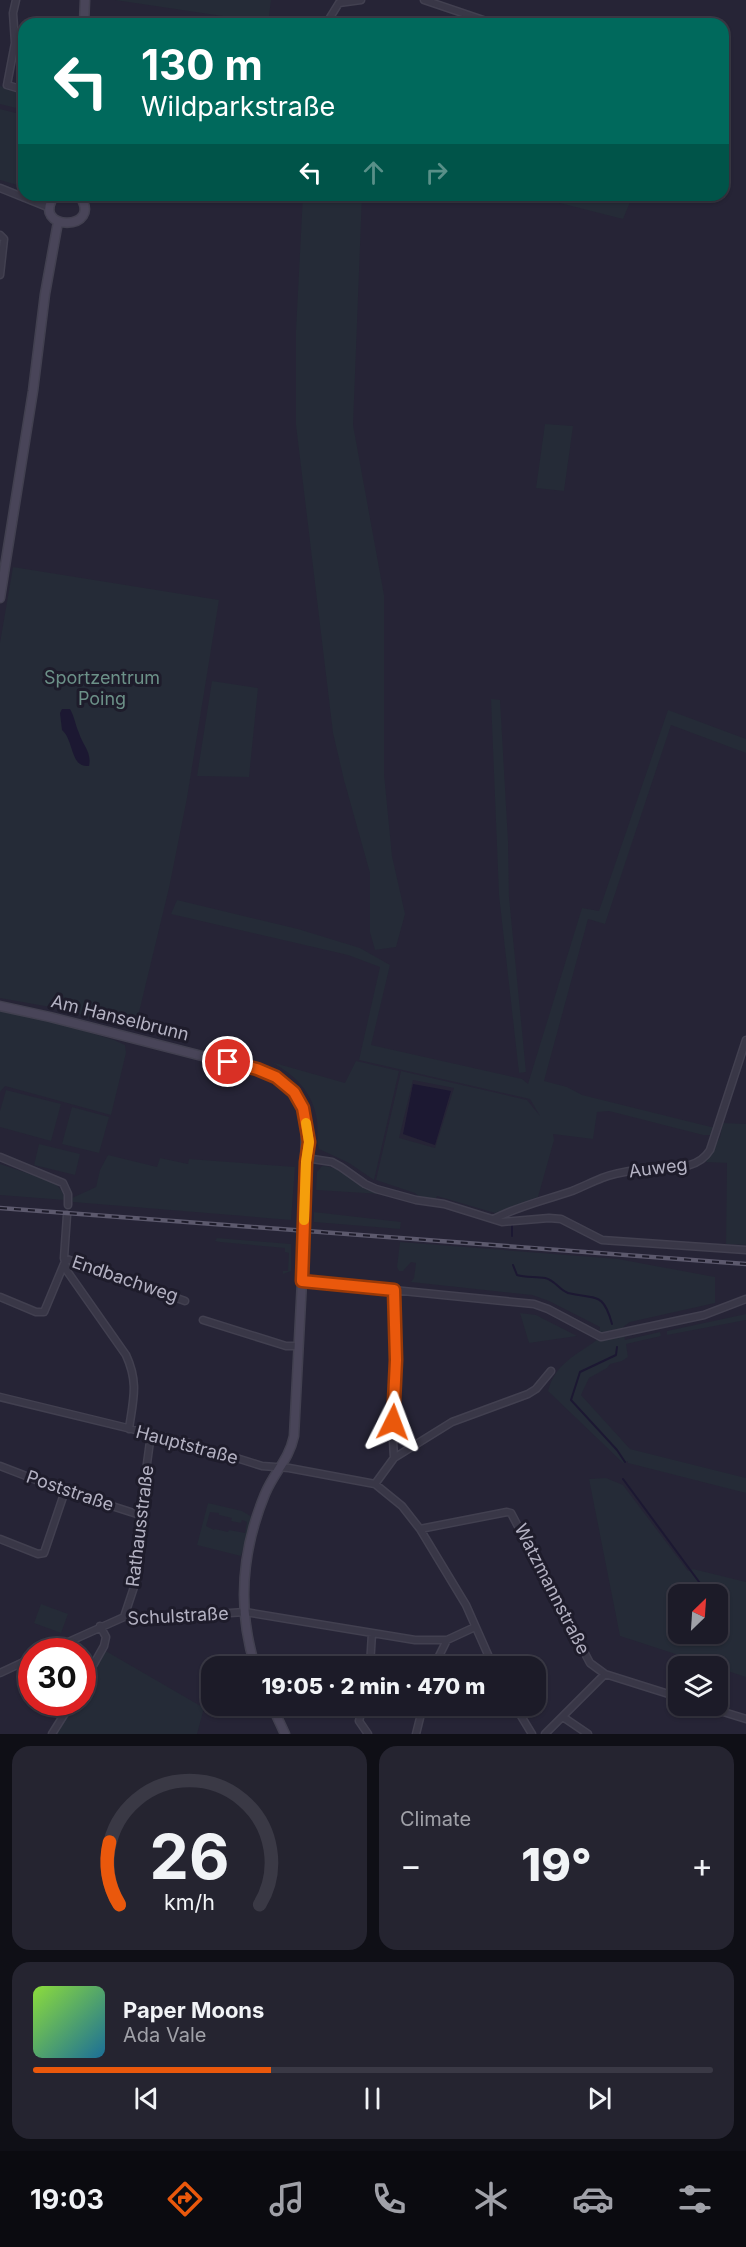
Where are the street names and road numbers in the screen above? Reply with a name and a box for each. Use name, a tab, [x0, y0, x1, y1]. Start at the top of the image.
street label: Am Hanselbrunn	[49, 990, 191, 1045]
street label: Auweg	[627, 1153, 689, 1182]
street label: Endbachweg	[69, 1251, 181, 1306]
street label: Hauptstraße	[134, 1421, 240, 1468]
street label: Rathausstraße	[122, 1464, 157, 1588]
street label: Poststraße	[24, 1466, 117, 1515]
street label: Watzmannstraße	[510, 1520, 594, 1658]
street label: Schulstraße	[127, 1602, 229, 1629]

